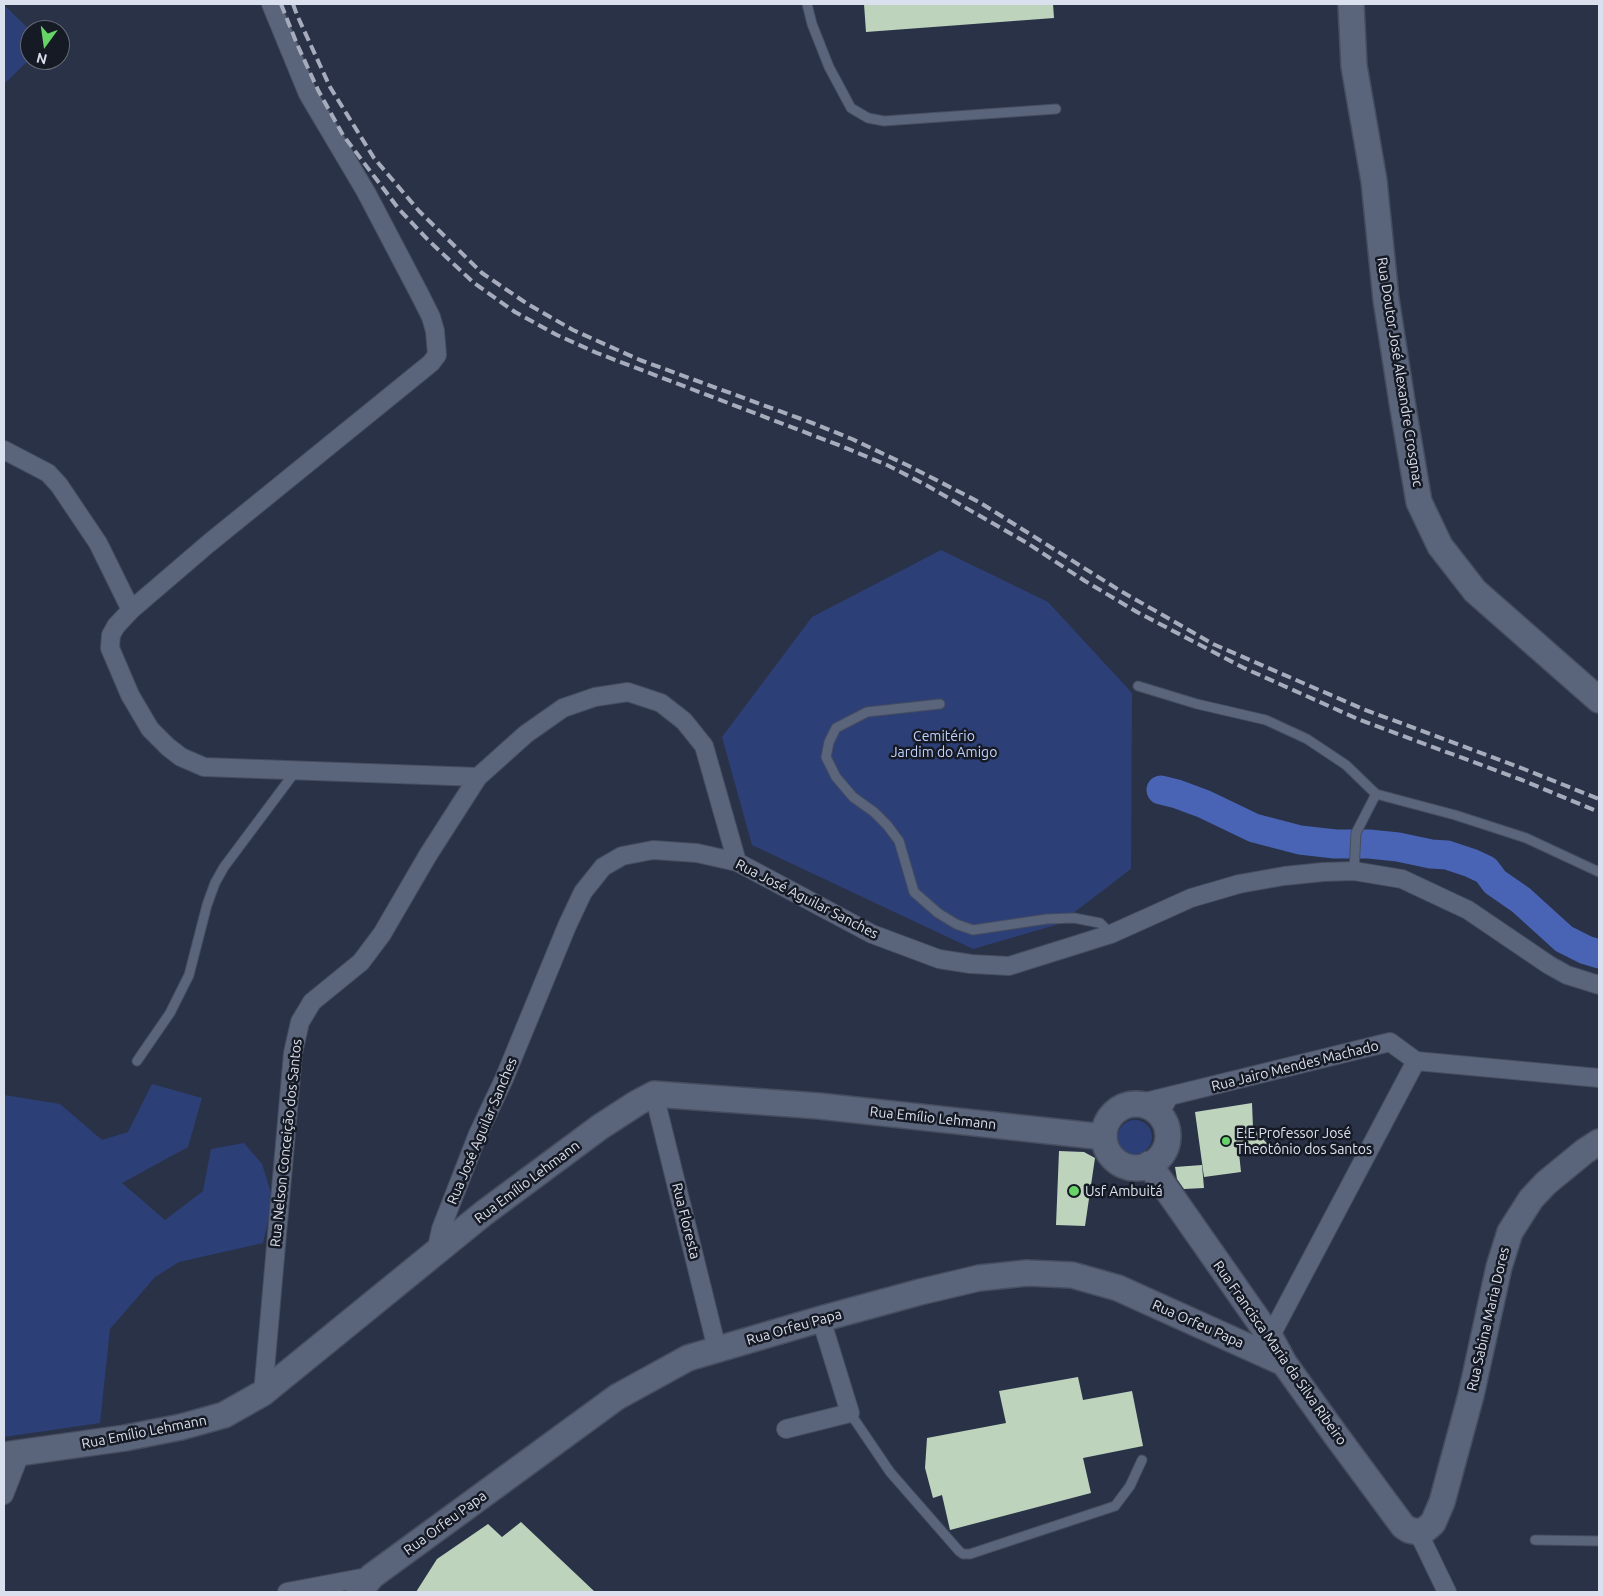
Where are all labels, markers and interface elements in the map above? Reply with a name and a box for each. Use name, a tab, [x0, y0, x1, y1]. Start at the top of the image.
north arrow	[20, 20, 70, 70]
text: N	[35, 50, 49, 68]
street label: Rua Doutor José Alexandre Crosgnac	[1374, 256, 1426, 488]
park label: Cemitério Jardim do Amigo	[891, 728, 997, 760]
street label: Rua José Aguilar Sanches	[733, 856, 881, 942]
street label: Rua Jairo Mendes Machado	[1210, 1037, 1380, 1095]
street label: Rua Nelson Conceição dos Santos	[267, 1038, 305, 1248]
street label: Rua José Aguilar Sanches	[443, 1055, 521, 1207]
street label: Rua Emílio Lehmann	[869, 1103, 997, 1133]
place label: E.E Professor José Theotônio dos Santos	[1236, 1125, 1372, 1158]
marker: E.E Professor José Theotônio dos Santos	[1220, 1135, 1232, 1147]
street label: Rua Emílio Lehmann	[471, 1137, 583, 1227]
street label: Rua Floresta	[668, 1181, 704, 1261]
place label: Usf Ambuitá	[1085, 1183, 1163, 1199]
marker: Usf Ambuitá	[1067, 1184, 1081, 1198]
street label: Rua Sabina Maria Dores	[1463, 1245, 1513, 1393]
street label: Rua Francisca Maria da Silva Ribeiro	[1210, 1258, 1350, 1448]
street label: Rua Orfeu Papa	[1150, 1296, 1246, 1352]
street label: Rua Orfeu Papa	[744, 1305, 844, 1349]
street label: Rua Emílio Lehmann	[80, 1412, 208, 1452]
street label: Rua Orfeu Papa	[400, 1487, 490, 1559]

